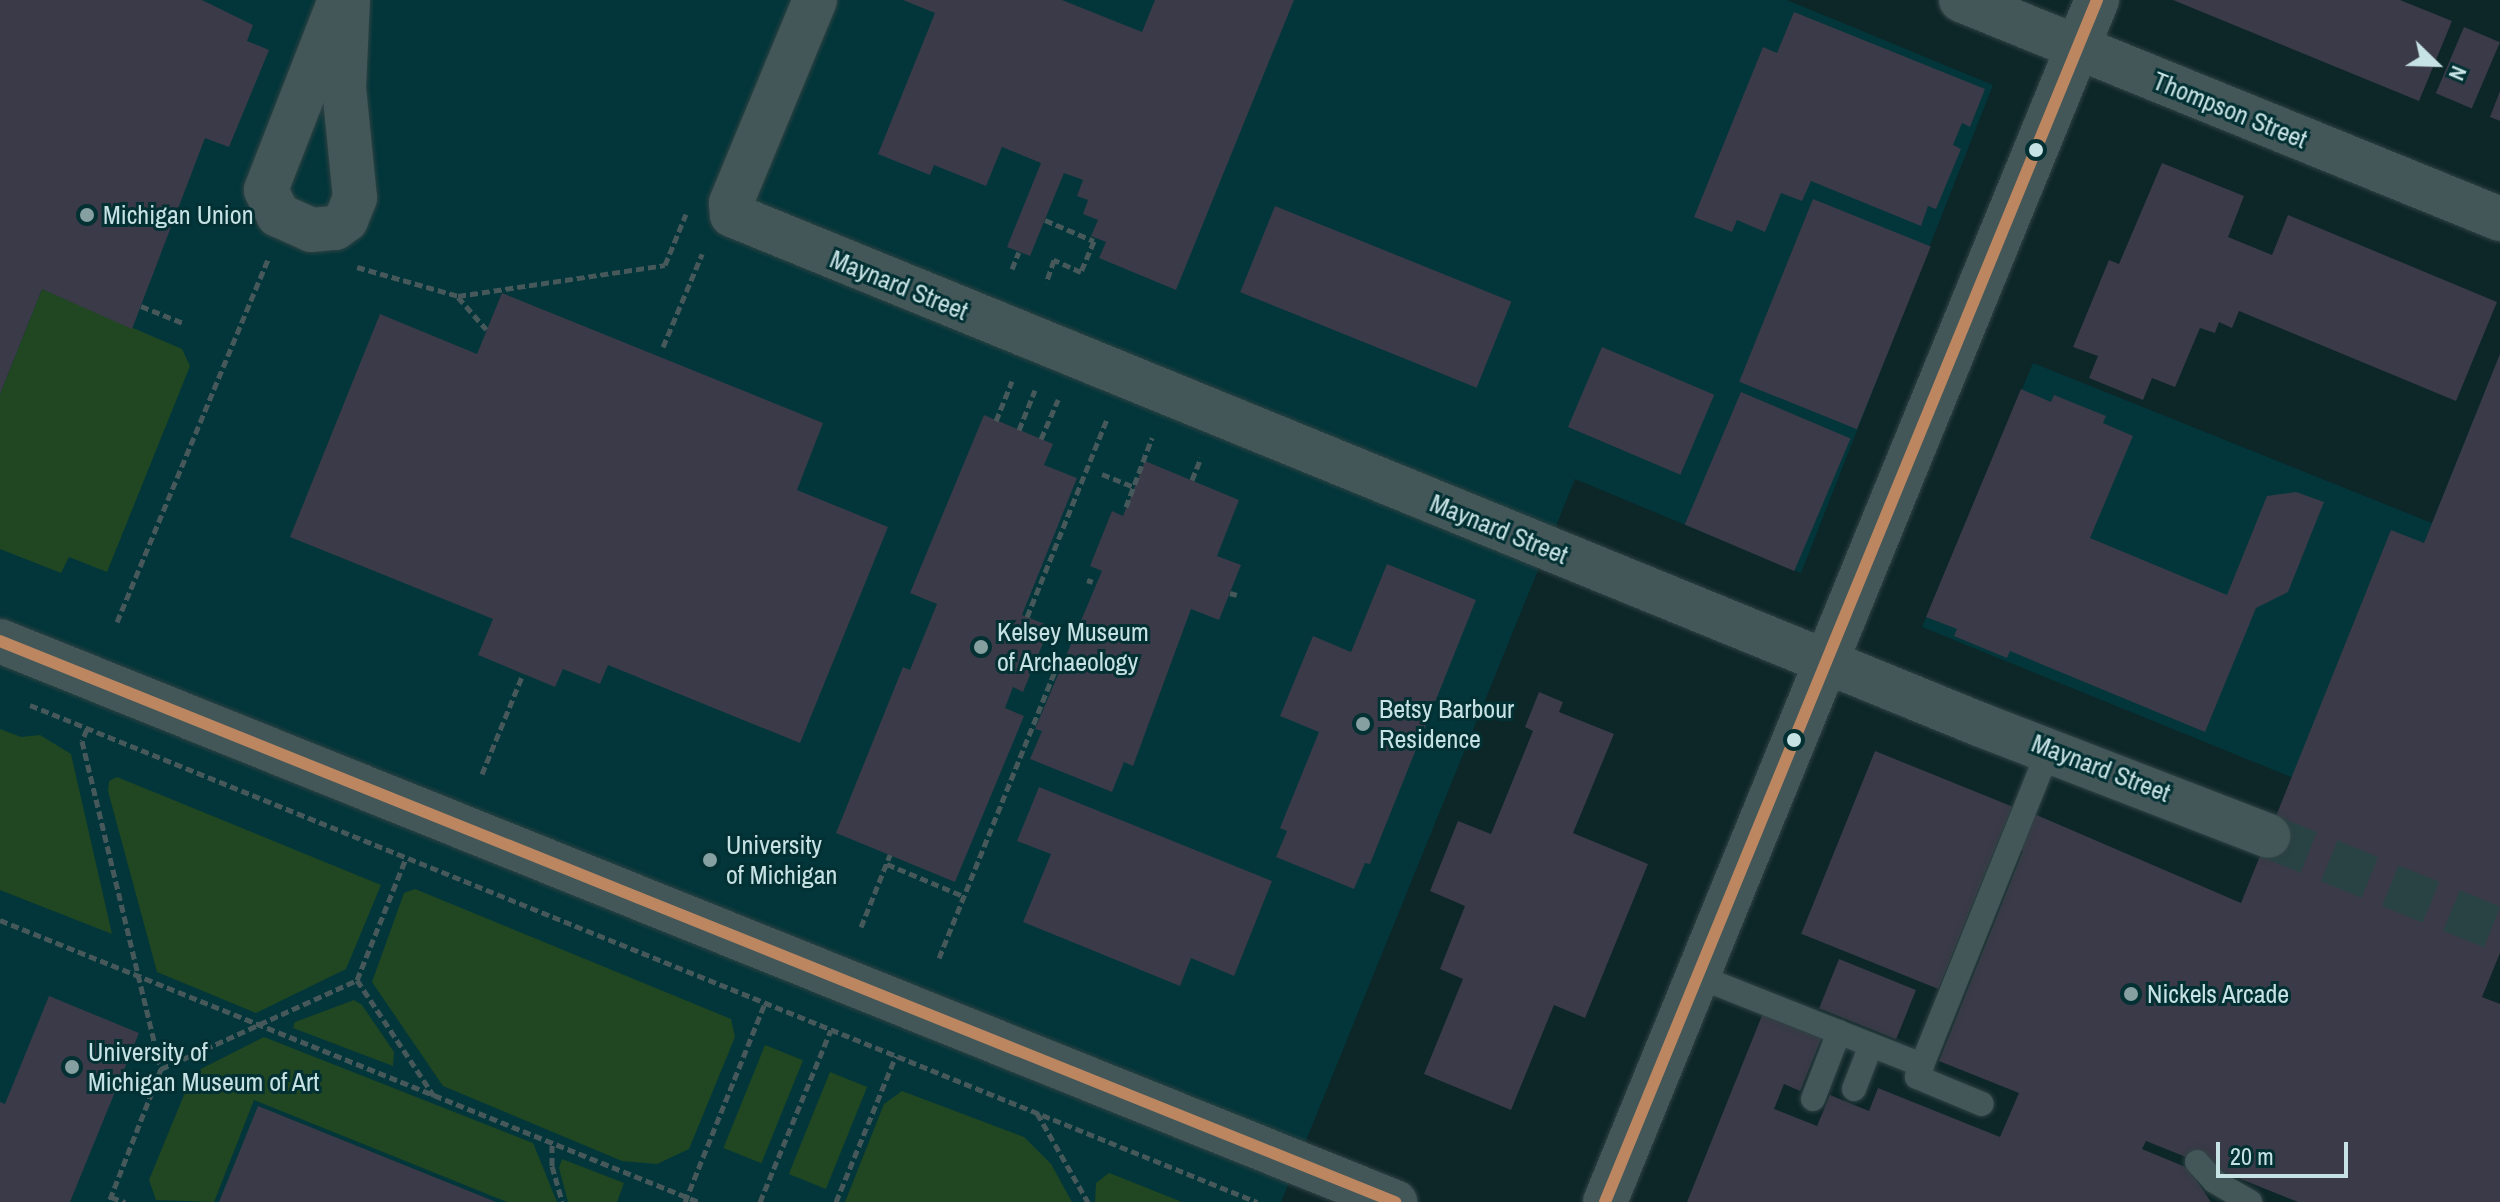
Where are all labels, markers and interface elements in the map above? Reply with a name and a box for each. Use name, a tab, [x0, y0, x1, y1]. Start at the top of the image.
north arrow	[2396, 24, 2476, 104]
text: N	[2442, 62, 2474, 85]
street label: Thompson Street	[2148, 65, 2312, 155]
unlabelled marker	[2028, 142, 2044, 158]
place label: Michigan Union	[103, 199, 254, 231]
marker: Michigan Union	[78, 206, 96, 224]
street label: Maynard Street	[826, 243, 972, 327]
street label: Maynard Street	[1426, 487, 1572, 571]
place label: Kelsey Museum of Archaeology	[997, 616, 1149, 678]
marker: Kelsey Museum of Archaeology	[972, 638, 990, 656]
place label: Betsy Barbour Residence	[1379, 693, 1514, 754]
marker: Betsy Barbour Residence	[1354, 715, 1372, 733]
street label: Maynard Street	[2027, 727, 2175, 809]
unlabelled marker	[1786, 732, 1802, 748]
place label: University of Michigan	[726, 829, 837, 890]
marker: University of Michigan	[701, 851, 719, 869]
place label: Nickels Arcade	[2147, 978, 2290, 1010]
marker: Nickels Arcade	[2122, 985, 2140, 1003]
place label: University of Michigan Museum of Art	[88, 1036, 320, 1098]
marker: University of Michigan Museum of Art	[63, 1058, 81, 1076]
scale bar	[2220, 1126, 2352, 1176]
text: 20 m	[2230, 1140, 2274, 1172]

